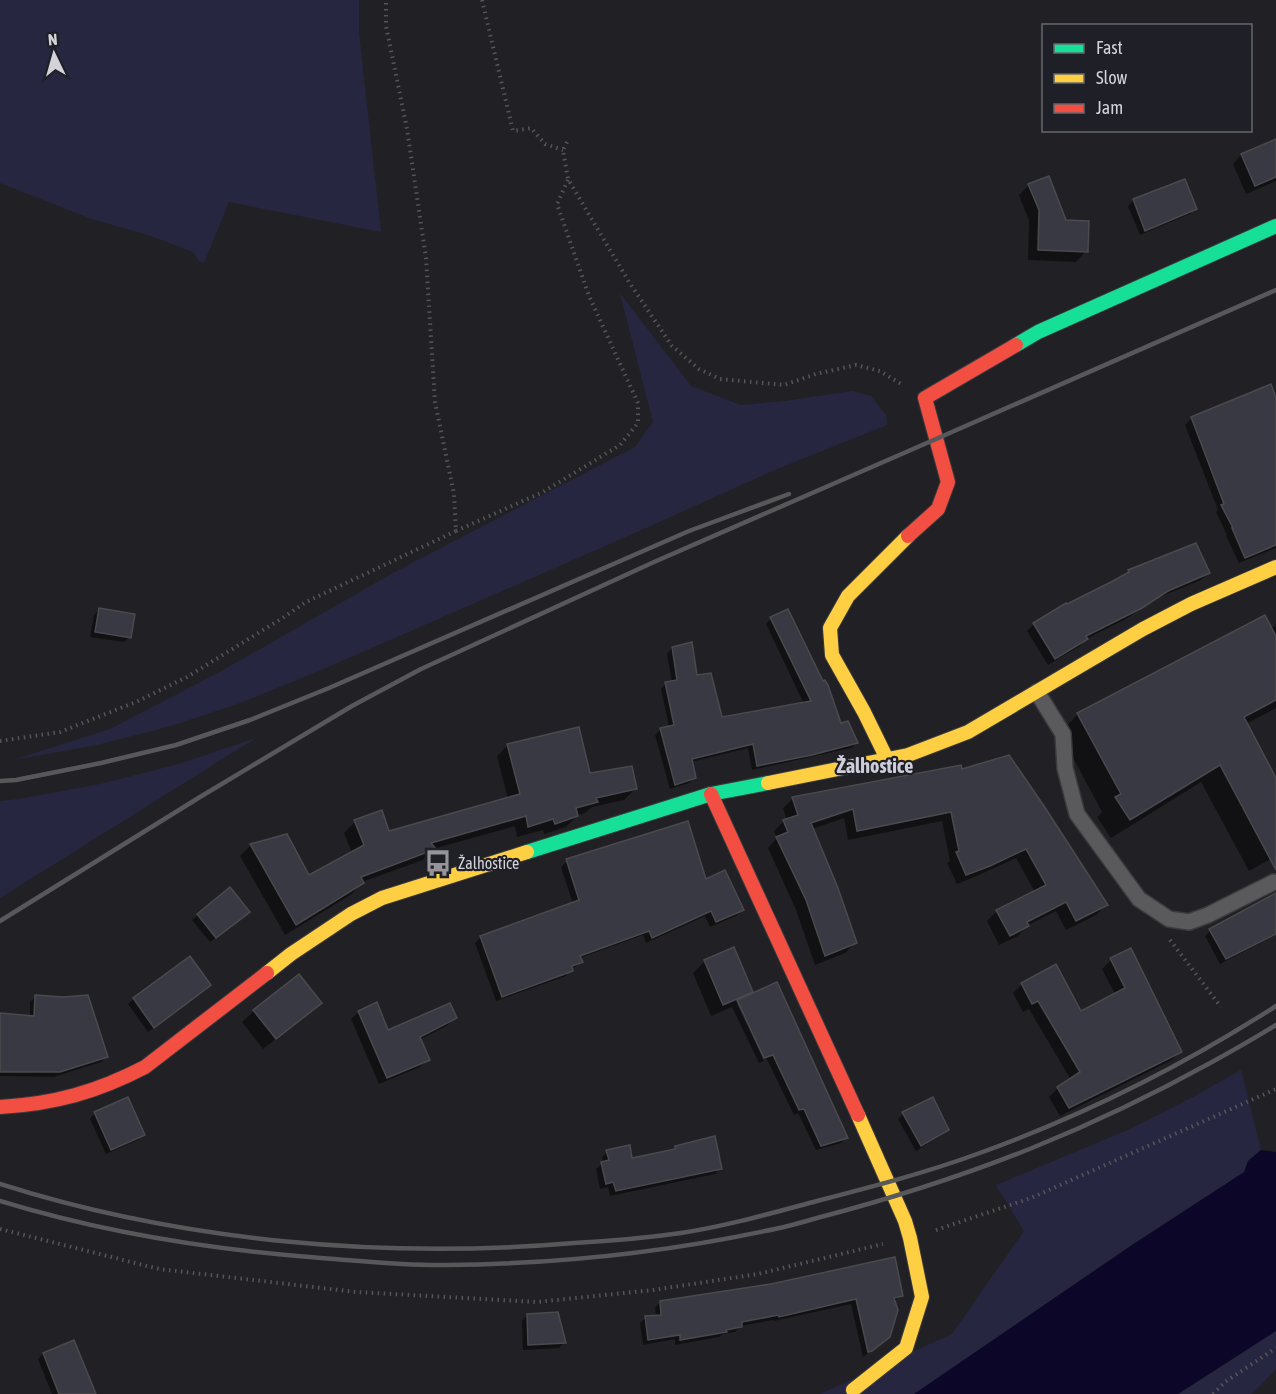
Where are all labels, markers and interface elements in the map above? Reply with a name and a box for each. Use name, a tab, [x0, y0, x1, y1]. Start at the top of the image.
north arrow	[24, 24, 84, 84]
legend	[1042, 24, 1252, 132]
text: N	[47, 30, 58, 48]
text: Fast	[1096, 37, 1123, 58]
text: Slow	[1096, 67, 1127, 88]
text: Jam	[1096, 97, 1123, 118]
district label: Žalhostice	[837, 754, 913, 777]
bus stop icon: Žalhostice	[423, 848, 453, 878]
place label: Žalhostice	[458, 854, 519, 872]

